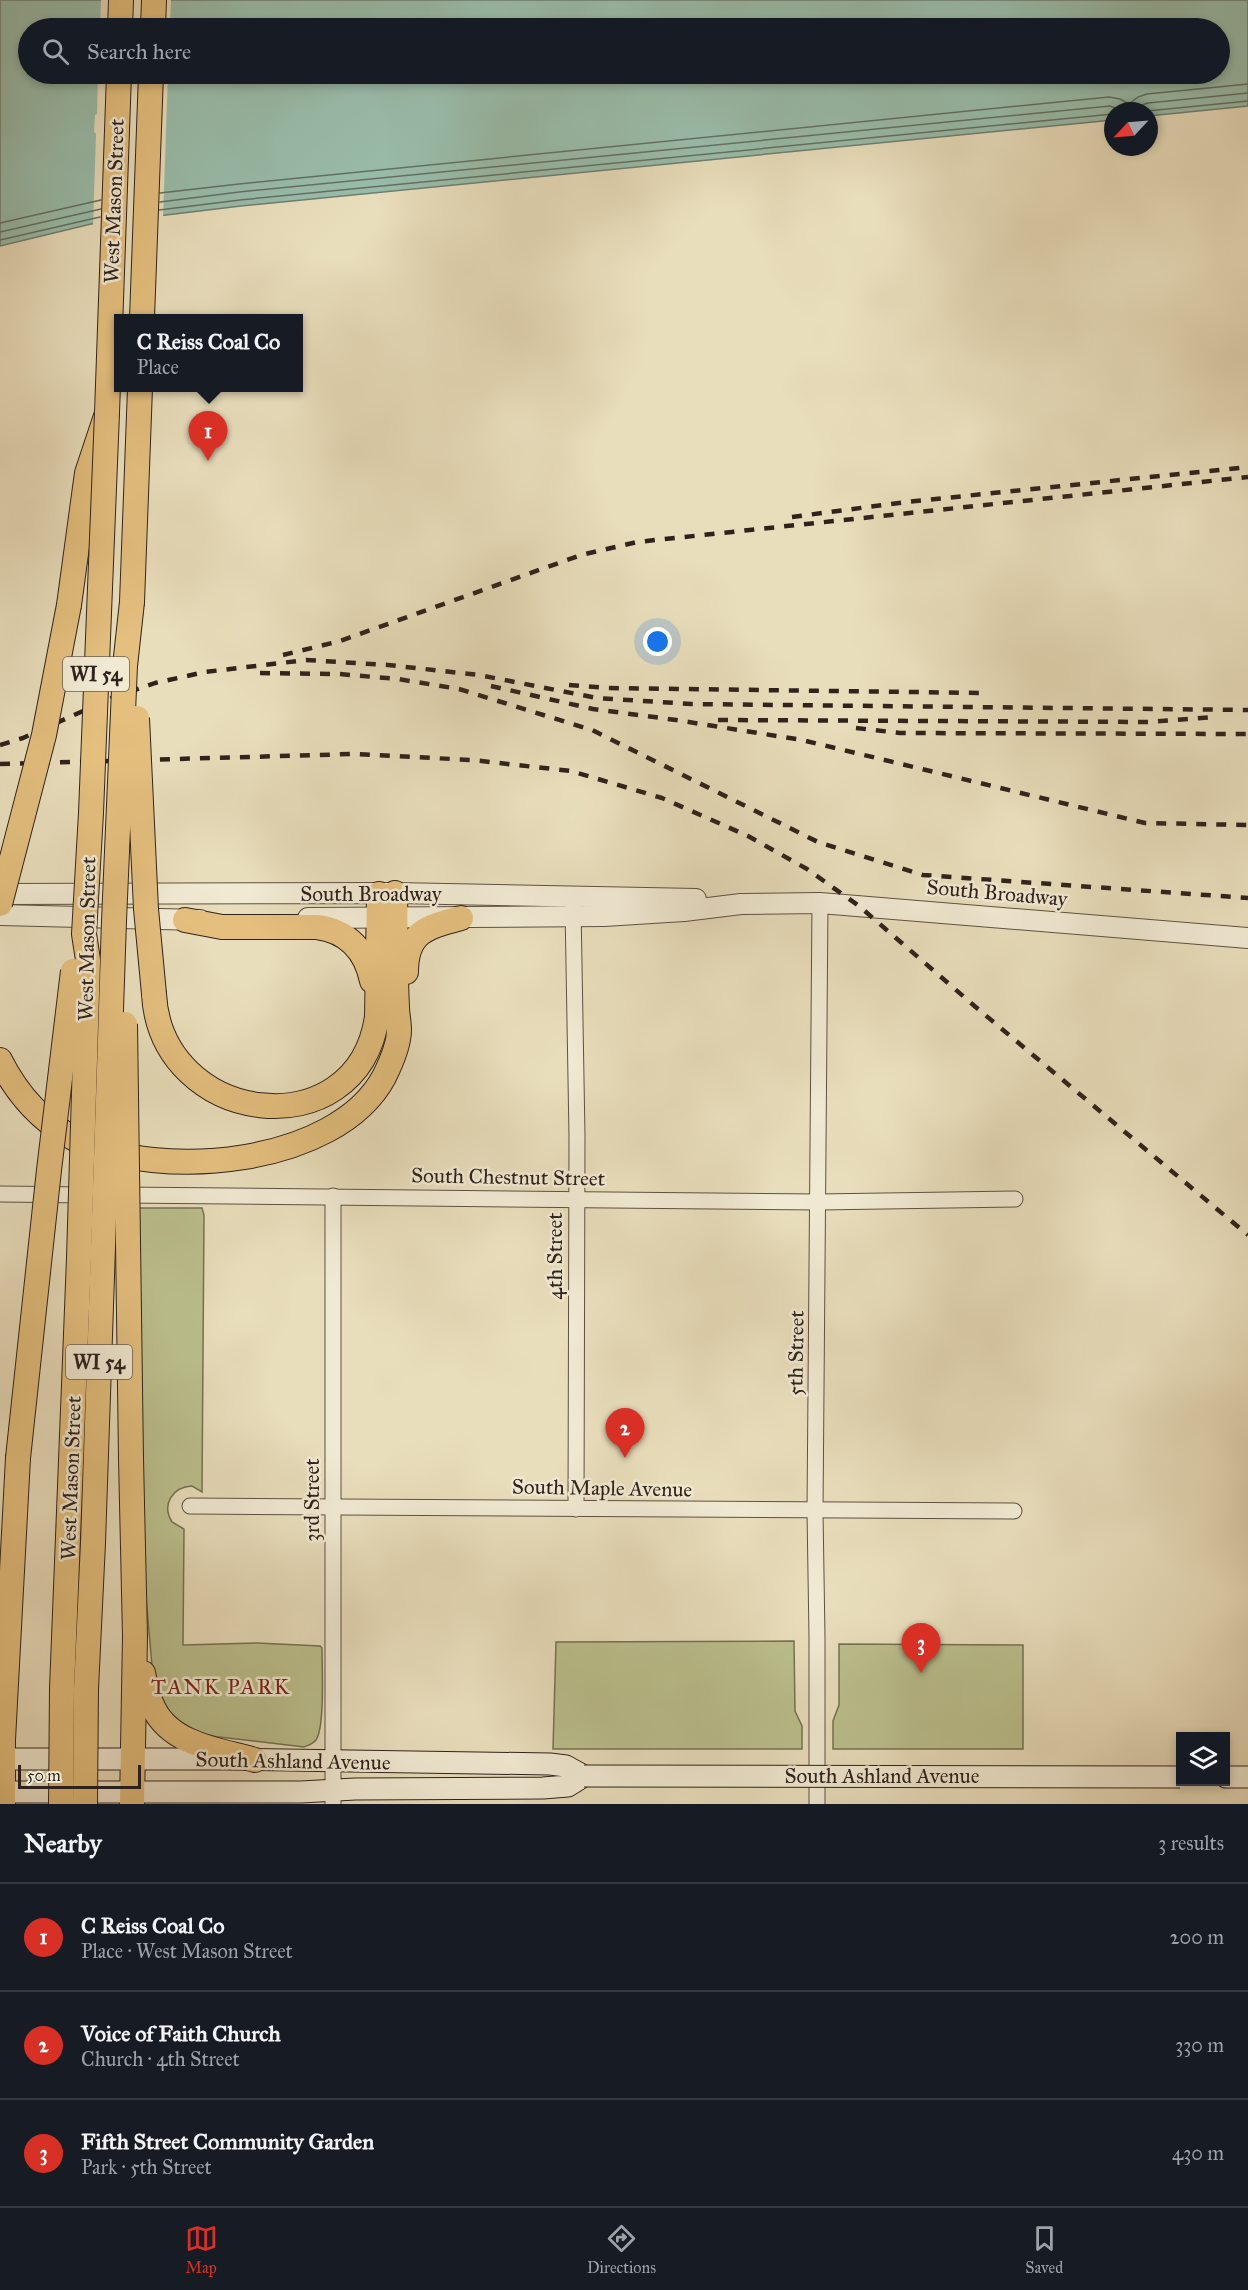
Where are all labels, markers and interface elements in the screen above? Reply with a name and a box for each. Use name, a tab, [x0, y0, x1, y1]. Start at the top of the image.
search box	[18, 18, 1230, 84]
icon: search	[39, 35, 72, 68]
text: Search here	[87, 38, 191, 65]
north arrow	[1104, 102, 1158, 156]
street label: West Mason Street	[98, 118, 130, 284]
popup	[114, 314, 303, 392]
text: C Reiss Coal Co	[137, 328, 280, 355]
text: Place	[137, 355, 179, 379]
pin: 1	[188, 412, 228, 461]
your location	[643, 627, 672, 656]
road number: WI 54	[63, 657, 129, 691]
street label: West Mason Street	[73, 856, 101, 1021]
street label: South Broadway	[925, 874, 1070, 912]
street label: South Broadway	[300, 881, 443, 907]
street label: South Chestnut Street	[411, 1162, 606, 1192]
street label: 4th Street	[542, 1212, 568, 1300]
street label: 5th Street	[782, 1309, 810, 1396]
road number: WI 54	[66, 1345, 132, 1379]
street label: West Mason Street	[55, 1395, 87, 1561]
pin: 2	[606, 1408, 644, 1458]
street label: 3rd Street	[299, 1458, 325, 1542]
street label: South Maple Avenue	[512, 1473, 693, 1503]
pin: 3	[902, 1624, 940, 1673]
district label: TANK PARK	[151, 1673, 291, 1700]
map controls	[1176, 1732, 1230, 1786]
button: layers	[1176, 1732, 1230, 1786]
street label: South Ashland Avenue	[195, 1746, 391, 1776]
scale bar	[18, 1762, 141, 1790]
street label: South Ashland Avenue	[784, 1763, 980, 1789]
text: 50 m	[27, 1766, 61, 1785]
text: Nearby	[24, 1827, 102, 1859]
text: 3 results	[1158, 1831, 1224, 1855]
text: C Reiss Coal Co	[81, 1912, 225, 1939]
text: 1	[40, 1925, 47, 1949]
text: 200 m	[1170, 1925, 1224, 1949]
text: Place · West Mason Street	[81, 1939, 293, 1963]
text: Voice of Faith Church	[81, 2020, 281, 2047]
text: 2	[39, 2033, 48, 2057]
text: 330 m	[1175, 2033, 1224, 2057]
text: Church · 4th Street	[81, 2047, 240, 2071]
text: Fifth Street Community Garden	[81, 2128, 374, 2155]
text: 3	[40, 2141, 48, 2165]
text: 430 m	[1172, 2141, 1224, 2165]
text: Park · 5th Street	[81, 2155, 212, 2179]
tab: Map	[185, 2222, 218, 2277]
tab: Directions	[587, 2222, 656, 2277]
tab: Saved	[1025, 2222, 1063, 2277]

